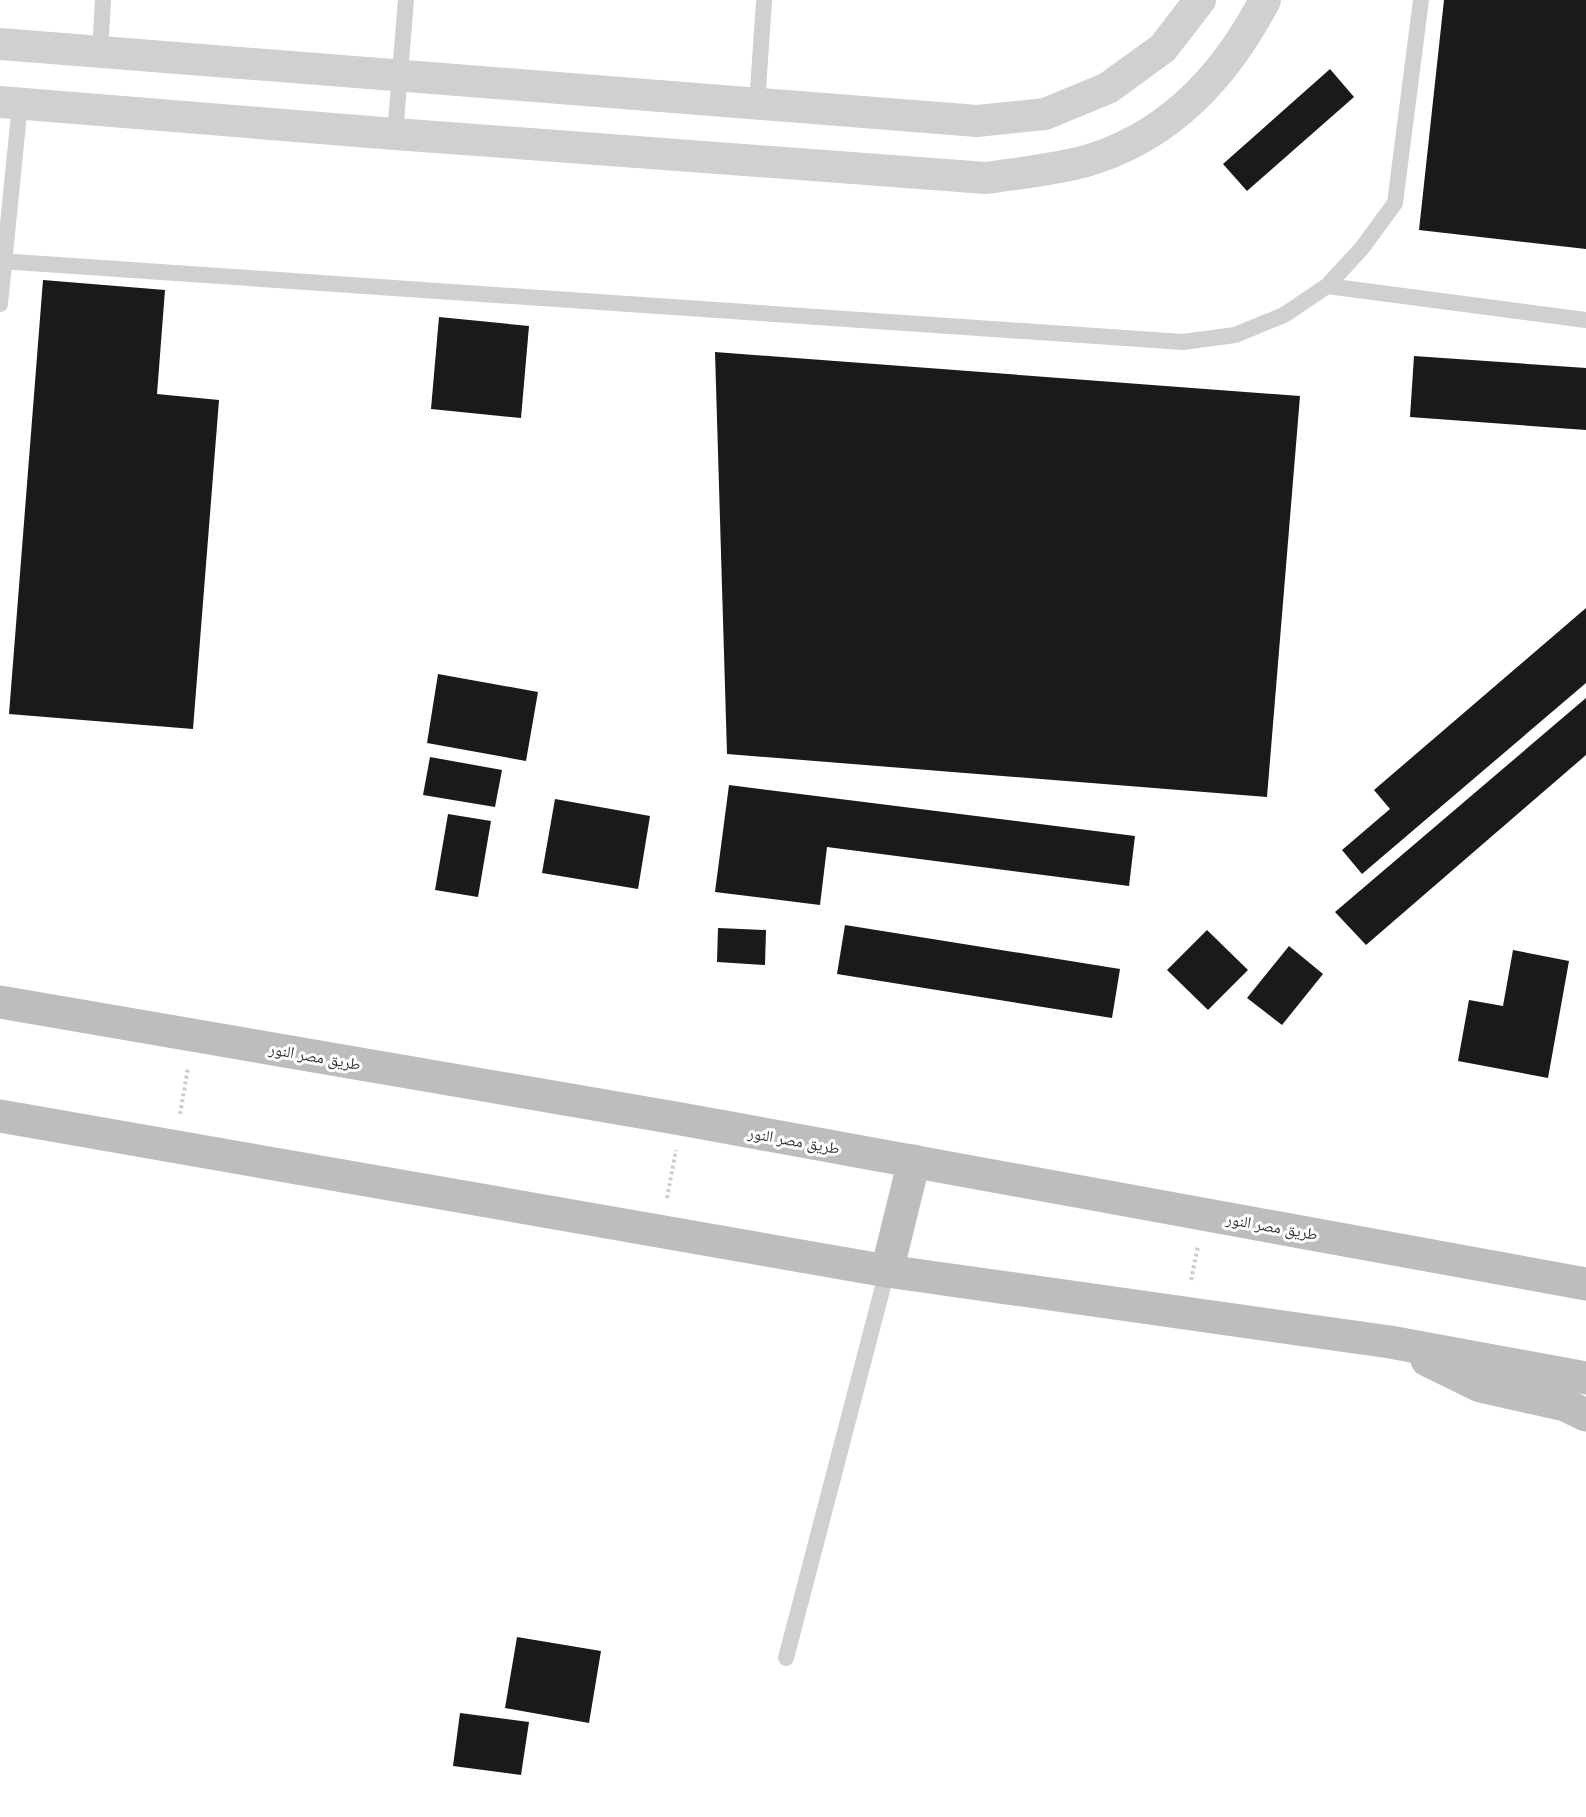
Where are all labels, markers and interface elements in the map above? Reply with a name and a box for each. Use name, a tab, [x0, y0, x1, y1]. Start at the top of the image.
street label: طريق مصر النور	[266, 1038, 362, 1075]
street label: طريق مصر النور	[745, 1122, 841, 1159]
street label: طريق مصر النور	[1223, 1208, 1319, 1245]

